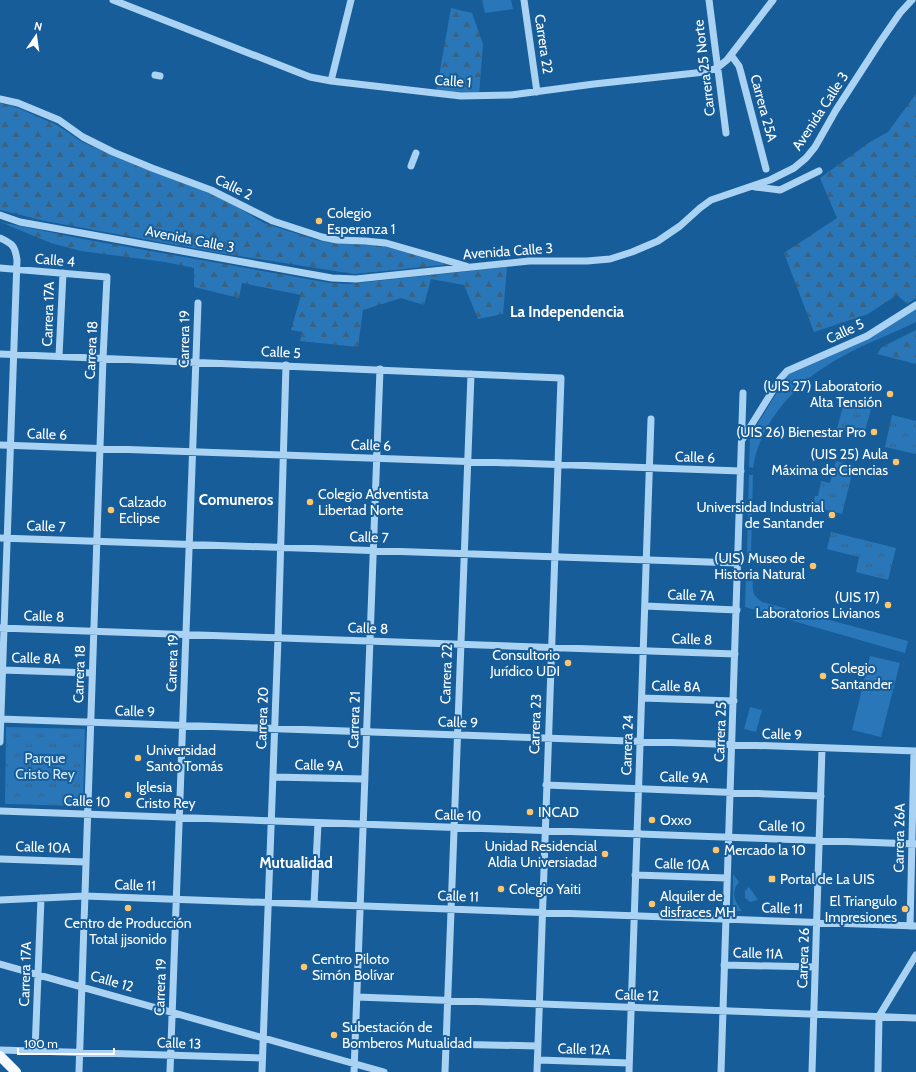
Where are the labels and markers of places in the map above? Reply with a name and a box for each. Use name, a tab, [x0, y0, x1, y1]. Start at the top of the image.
place label: Colegio Esperanza 1	[327, 204, 395, 238]
marker: Colegio Esperanza 1	[314, 216, 324, 226]
place label: (UIS 27) Laboratorio Alta Tensión	[763, 377, 882, 411]
marker: (UIS 27) Laboratorio Alta Tensión	[885, 389, 895, 399]
place label: (UIS 26) Bienestar Pro	[736, 423, 866, 441]
marker: (UIS 26) Bienestar Pro	[869, 427, 879, 437]
place label: (UIS 25) Aula Máxima de Ciencias	[771, 445, 888, 479]
marker: (UIS 25) Aula Máxima de Ciencias	[891, 457, 901, 467]
place label: Colegio Adventista Libertad Norte	[318, 485, 429, 519]
place label: Calzado Eclipse	[119, 493, 167, 527]
marker: Colegio Adventista Libertad Norte	[305, 497, 315, 507]
place label: Universidad Industrial de Santander	[696, 498, 825, 532]
marker: Calzado Eclipse	[106, 505, 116, 515]
marker: Universidad Industrial de Santander	[827, 510, 837, 520]
place label: (UIS) Museo de Historia Natural	[714, 549, 806, 583]
marker: (UIS) Museo de Historia Natural	[808, 561, 818, 571]
place label: (UIS 17) Laboratorios Livianos	[756, 588, 880, 622]
marker: (UIS 17) Laboratorios Livianos	[883, 600, 893, 610]
place label: Consultorio Jurídico UDI	[489, 646, 560, 680]
marker: Consultorio Jurídico UDI	[563, 658, 573, 668]
place label: Colegio Santander	[831, 659, 893, 693]
marker: Colegio Santander	[818, 671, 828, 681]
place label: Universidad Santo Tomás	[146, 741, 223, 775]
marker: Universidad Santo Tomás	[133, 753, 143, 763]
place label: Iglesia Cristo Rey	[136, 778, 196, 812]
marker: Iglesia Cristo Rey	[123, 790, 133, 800]
place label: INCAD	[538, 803, 579, 821]
marker: INCAD	[525, 807, 535, 817]
place label: Oxxo	[660, 811, 692, 829]
marker: Oxxo	[647, 815, 657, 825]
place label: Unidad Residencial Aldia Universiadad	[485, 837, 598, 871]
place label: Mercado la 10	[724, 841, 806, 859]
marker: Mercado la 10	[711, 845, 721, 855]
marker: Unidad Residencial Aldia Universiadad	[600, 849, 610, 859]
place label: Portal de La UIS	[780, 870, 875, 888]
marker: Portal de La UIS	[767, 874, 777, 884]
place label: Colegio Yaiti	[509, 880, 581, 898]
marker: Colegio Yaiti	[496, 884, 506, 894]
place label: Alquiler de disfraces MH	[660, 887, 736, 921]
place label: El Triangulo Impresiones	[825, 892, 897, 926]
marker: Alquiler de disfraces MH	[647, 899, 657, 909]
marker: Centro de Producción Total jjsonido	[123, 903, 133, 913]
marker: El Triangulo Impresiones	[900, 904, 910, 914]
place label: Centro de Producción Total jjsonido	[64, 914, 192, 948]
place label: Centro Piloto Simón Bolívar	[312, 950, 395, 984]
marker: Centro Piloto Simón Bolívar	[299, 962, 309, 972]
place label: Subestación de Bomberos Mutualidad	[342, 1018, 472, 1052]
marker: Subestación de Bomberos Mutualidad	[329, 1030, 339, 1040]

